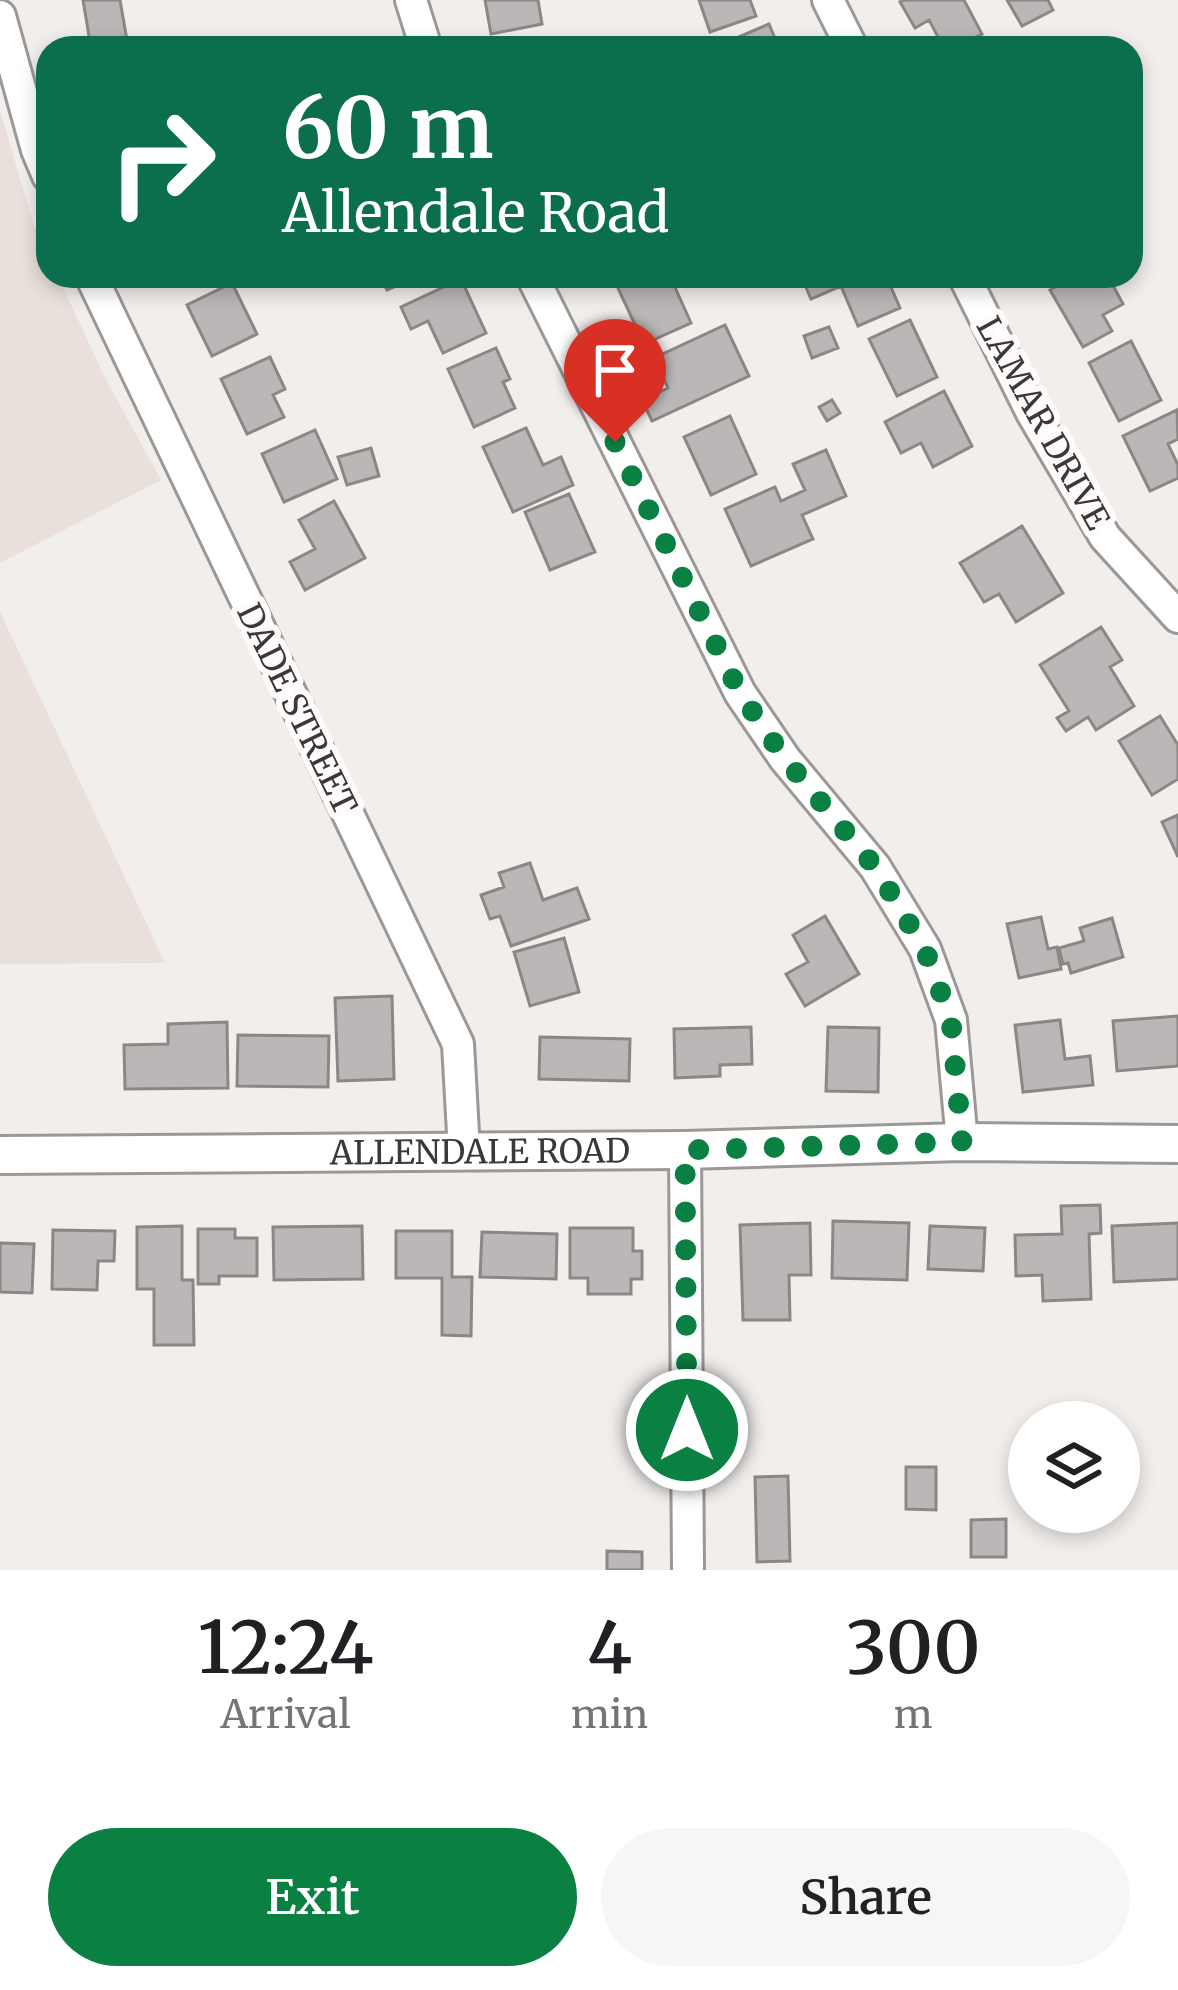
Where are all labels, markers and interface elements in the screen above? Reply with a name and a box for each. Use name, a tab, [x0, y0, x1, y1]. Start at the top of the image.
text: 60 m	[282, 75, 493, 181]
icon: right	[84, 84, 240, 240]
text: Allendale Road	[282, 179, 669, 247]
street label: LAMAR DRIVE	[968, 310, 1118, 536]
pin	[564, 319, 666, 442]
icon: arrive	[582, 337, 648, 403]
street label: DADE STREET	[228, 597, 366, 821]
street label: ALLENDALE ROAD	[329, 1130, 630, 1173]
position arrow	[624, 1367, 750, 1493]
map controls	[1008, 1401, 1140, 1533]
button: layers	[1008, 1401, 1140, 1533]
text: 12:24	[197, 1602, 374, 1693]
text: 4	[587, 1602, 632, 1693]
text: 300	[846, 1602, 980, 1693]
text: Arrival	[220, 1690, 351, 1739]
text: min	[571, 1690, 648, 1739]
text: m	[894, 1690, 932, 1739]
button: Exit	[48, 1828, 577, 1966]
button: Share	[601, 1828, 1130, 1966]

